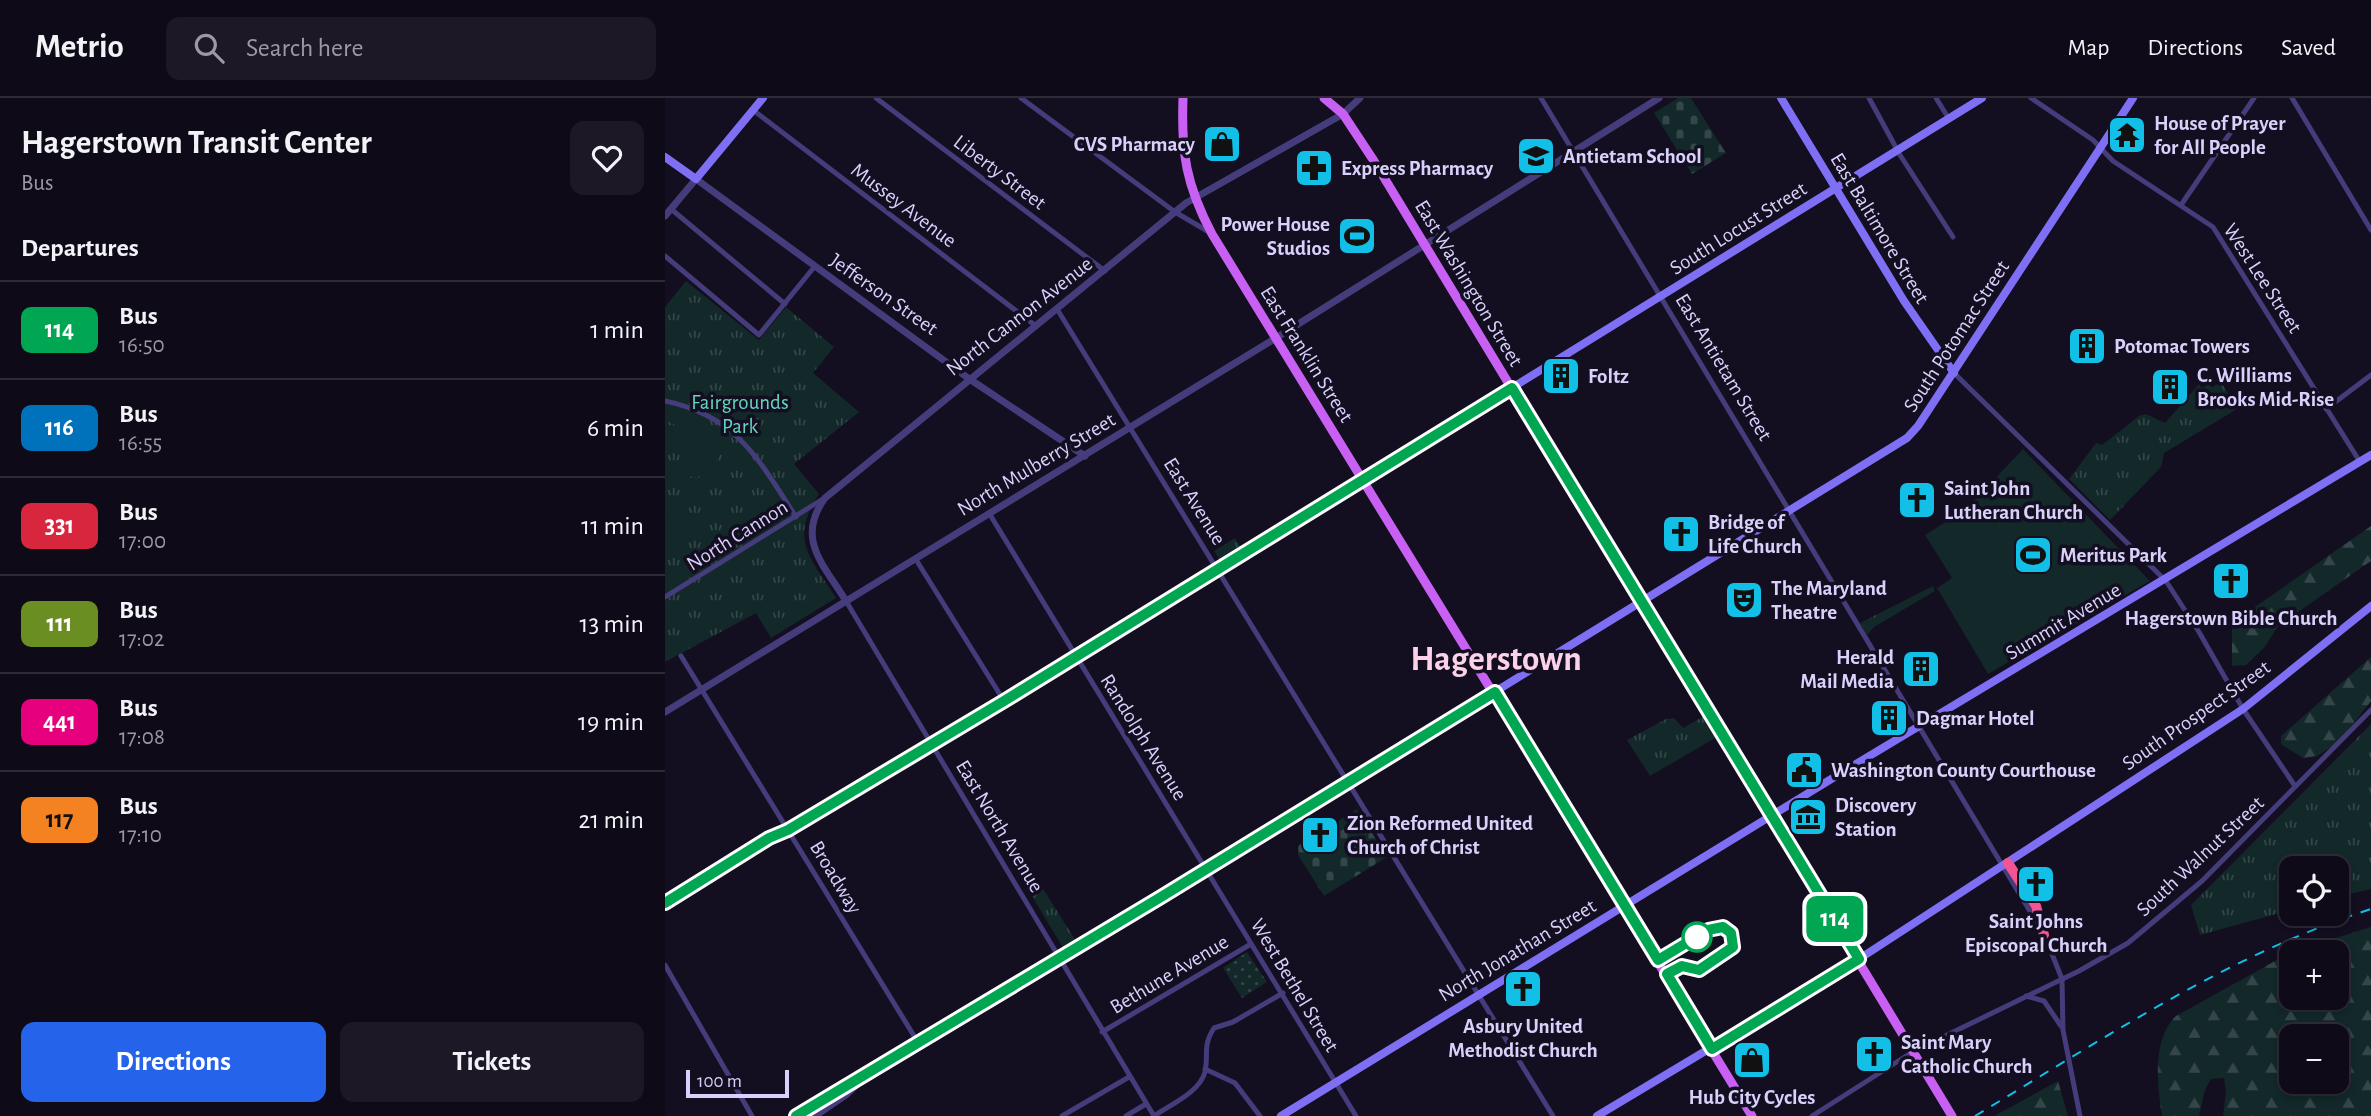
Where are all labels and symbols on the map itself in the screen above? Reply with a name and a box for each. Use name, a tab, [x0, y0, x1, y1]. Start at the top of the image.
place label: House of Prayer for All People	[2154, 113, 2286, 158]
temple icon: House of Prayer for All People	[2106, 114, 2148, 156]
shop icon: CVS Pharmacy	[1201, 123, 1243, 165]
street label: Liberty Street	[950, 131, 1050, 214]
place label: CVS Pharmacy	[1074, 134, 1196, 155]
school or university icon: Antietam School	[1515, 135, 1557, 177]
place label: Antietam School	[1563, 146, 1702, 167]
pharmacy icon: Express Pharmacy	[1293, 147, 1335, 189]
street label: East Baltimore Street	[1826, 149, 1933, 307]
place label: Express Pharmacy	[1341, 158, 1494, 179]
street label: Mussey Avenue	[847, 159, 960, 252]
street label: South Locust Street	[1666, 178, 1810, 279]
street label: East Washington Street	[1411, 197, 1527, 370]
place label: Power House Studios	[1221, 214, 1330, 259]
sports icon: Power House Studios	[1336, 215, 1378, 257]
street label: West Lee Street	[2219, 220, 2306, 337]
street label: Jefferson Street	[826, 250, 942, 339]
street label: North Cannon Avenue	[942, 253, 1096, 380]
street label: South Potomac Street	[1900, 257, 2013, 416]
street label: East Franklin Street	[1256, 282, 1357, 426]
street label: East Antietam Street	[1671, 290, 1776, 445]
building icon: Potomac Towers	[2066, 325, 2108, 367]
place label: Potomac Towers	[2114, 336, 2250, 357]
building icon: Foltz	[1540, 355, 1582, 397]
place label: C. Williams Brooks Mid‐Rise	[2197, 365, 2334, 410]
place label: Foltz	[1588, 366, 1629, 387]
building icon: C. Williams Brooks Mid‐Rise	[2149, 366, 2191, 408]
park label: Fairgrounds Park	[691, 392, 789, 437]
street label: North Mulberry Street	[954, 409, 1119, 520]
street label: East Avenue	[1160, 454, 1230, 549]
place label: Saint John Lutheran Church	[1944, 478, 2083, 523]
church icon: Saint John Lutheran Church	[1896, 479, 1938, 521]
street label: North Cannon	[683, 496, 791, 575]
place label: Bridge of Life Church	[1708, 512, 1802, 557]
church icon: Bridge of Life Church	[1660, 513, 1702, 555]
sports icon: Meritus Park	[2012, 534, 2054, 576]
place label: Meritus Park	[2060, 545, 2168, 566]
church icon: Hagerstown Bible Church	[2210, 560, 2252, 602]
place label: The Maryland Theatre	[1771, 578, 1887, 623]
theatre icon: The Maryland Theatre	[1723, 579, 1765, 621]
street label: Summit Avenue	[2002, 579, 2124, 664]
place label: Hagerstown Bible Church	[2125, 608, 2337, 629]
district label: Hagerstown	[1410, 642, 1582, 677]
place label: Herald Mail Media	[1800, 647, 1894, 692]
building icon: Herald Mail Media	[1900, 648, 1942, 690]
street label: South Prospect Street	[2119, 656, 2274, 774]
street label: Randolph Avenue	[1096, 671, 1191, 804]
building icon: Dagmar Hotel	[1868, 697, 1910, 739]
place label: Dagmar Hotel	[1916, 708, 2035, 729]
public building icon: Washington County Courthouse	[1783, 749, 1825, 791]
street label: East North Avenue	[952, 756, 1047, 896]
place label: Washington County Courthouse	[1831, 760, 2096, 781]
street label: South Walnut Street	[2133, 792, 2268, 920]
place label: Discovery Station	[1835, 795, 1917, 840]
museum icon: Discovery Station	[1787, 796, 1829, 838]
place label: Zion Reformed United Church of Christ	[1347, 813, 1533, 858]
church icon: Zion Reformed United Church of Christ	[1299, 814, 1341, 856]
street label: Broadway	[806, 837, 865, 917]
church icon: Saint Johns Episcopal Church	[2015, 863, 2057, 905]
street label: North Jonathan Street	[1435, 895, 1600, 1006]
line badge: 114	[1795, 896, 1875, 942]
place label: Saint Johns Episcopal Church	[1965, 911, 2107, 956]
street label: West Bethel Street	[1247, 915, 1343, 1056]
unlabelled marker	[1682, 922, 1712, 952]
street label: Bethune Avenue	[1106, 931, 1232, 1018]
church icon: Asbury United Methodist Church	[1502, 968, 1544, 1010]
place label: Asbury United Methodist Church	[1448, 1016, 1598, 1061]
place label: Saint Mary Catholic Church	[1901, 1032, 2032, 1077]
church icon: Saint Mary Catholic Church	[1853, 1033, 1895, 1075]
shop icon: Hub City Cycles	[1731, 1039, 1773, 1081]
scale bar	[686, 1067, 789, 1099]
place label: Hub City Cycles	[1689, 1087, 1815, 1108]

